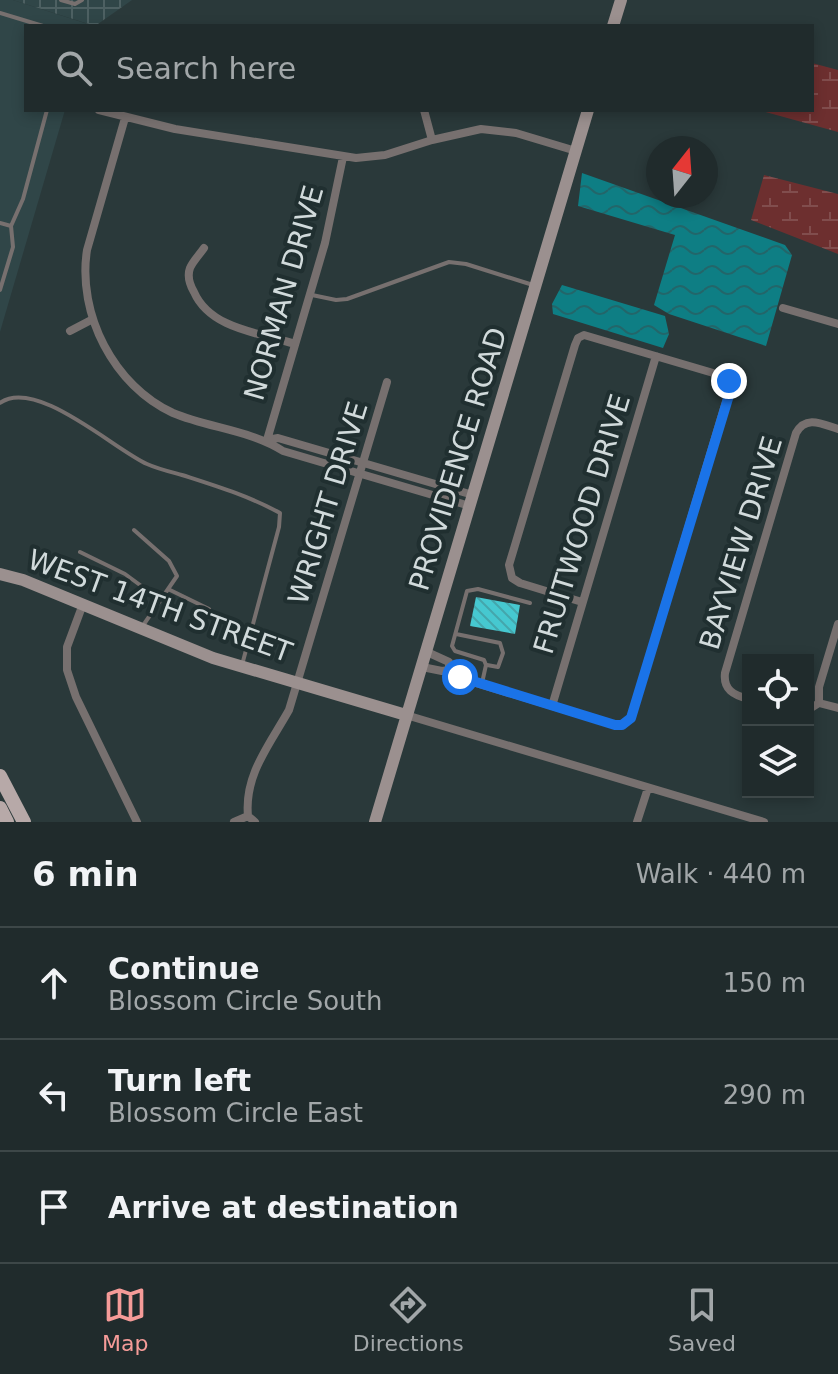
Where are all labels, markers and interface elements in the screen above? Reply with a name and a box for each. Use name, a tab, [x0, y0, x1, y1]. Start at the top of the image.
search box	[24, 24, 814, 112]
icon: search	[52, 46, 96, 90]
text: Search here	[116, 51, 296, 86]
north arrow	[646, 136, 718, 208]
street label: NORMAN DRIVE	[238, 182, 330, 404]
street label: PROVIDENCE ROAD	[402, 323, 514, 595]
route end	[711, 363, 747, 399]
street label: FRUITWOOD DRIVE	[527, 390, 637, 658]
street label: WRIGHT DRIVE	[281, 398, 375, 608]
street label: BAYVIEW DRIVE	[693, 432, 789, 654]
street label: WEST 14TH STREET	[23, 543, 297, 669]
map controls	[742, 654, 814, 798]
button: locate	[742, 654, 814, 726]
route start	[442, 659, 478, 695]
button: layers	[742, 726, 814, 798]
text: 6 min	[32, 854, 139, 894]
text: Walk · 440 m	[636, 859, 806, 889]
text: Continue	[108, 951, 260, 986]
icon: ahead	[32, 961, 76, 1005]
text: 150 m	[723, 968, 806, 998]
text: Blossom Circle South	[108, 986, 382, 1016]
text: Turn left	[108, 1063, 251, 1098]
icon: left	[32, 1073, 76, 1117]
text: 290 m	[723, 1080, 806, 1110]
text: Blossom Circle East	[108, 1098, 363, 1128]
icon: arrive	[32, 1185, 76, 1229]
text: Arrive at destination	[108, 1190, 459, 1225]
tab: Map	[102, 1283, 149, 1356]
tab: Directions	[353, 1283, 464, 1356]
tab: Saved	[668, 1283, 736, 1356]

